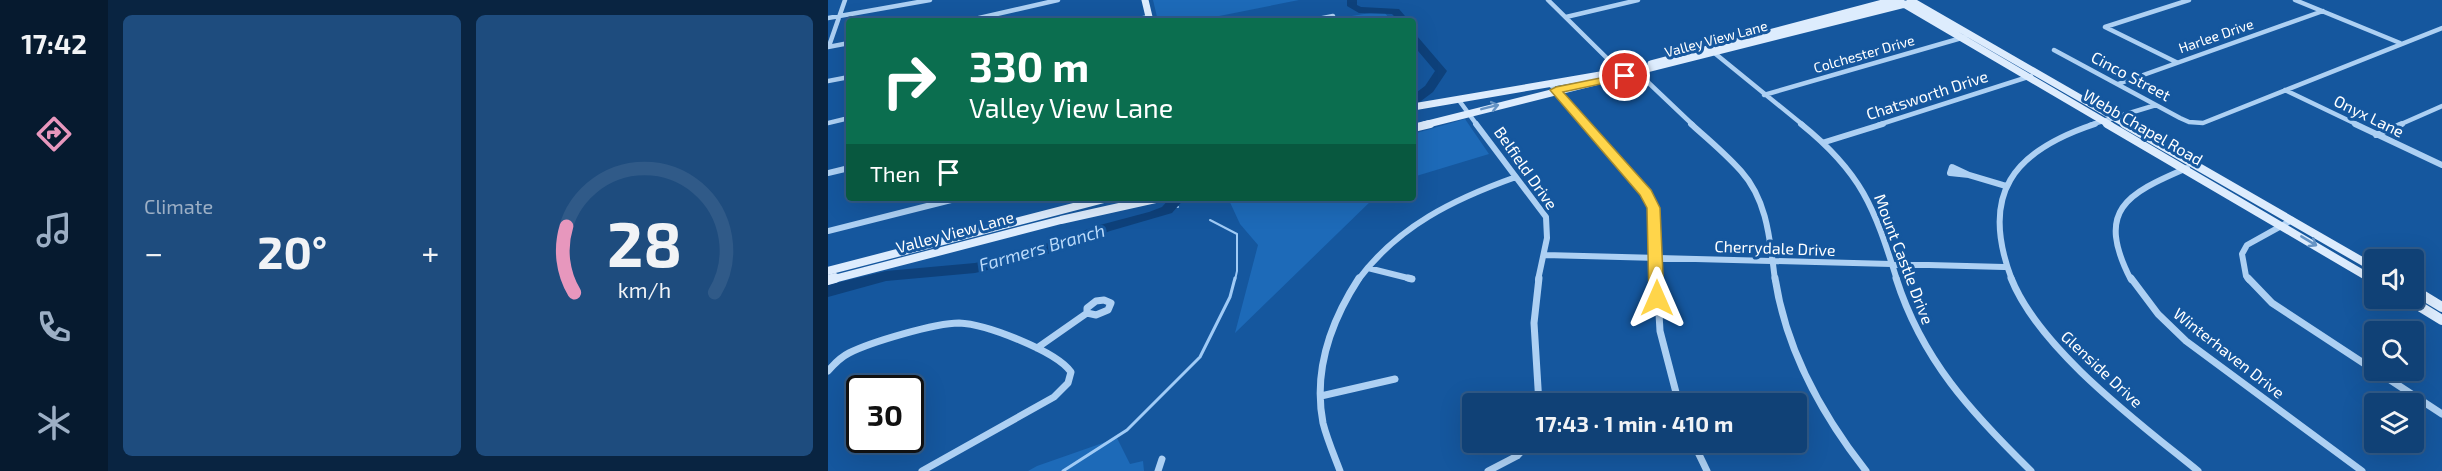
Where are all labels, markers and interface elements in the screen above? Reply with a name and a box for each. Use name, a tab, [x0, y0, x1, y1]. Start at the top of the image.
street label: Harlee Drive	[2176, 15, 2256, 56]
street label: Valley View Lane	[1663, 17, 1769, 60]
text: 17:42	[21, 27, 87, 59]
street label: Colchester Drive	[1811, 31, 1916, 76]
text: 330 m	[969, 40, 1089, 90]
icon: right	[870, 42, 948, 120]
street label: Cinco Street	[2088, 47, 2174, 104]
pin	[1599, 50, 1650, 101]
icon: arrive	[1608, 59, 1641, 92]
street label: Chatsworth Drive	[1864, 66, 1990, 123]
street label: Webb Chapel Road	[2080, 85, 2207, 169]
street label: Onyx Lane	[2331, 90, 2407, 141]
text: Valley View Lane	[969, 91, 1173, 123]
one-way arrow	[1480, 101, 1499, 112]
icon: directions	[33, 113, 75, 155]
street label: Belfield Drive	[1491, 123, 1562, 213]
icon: arrive	[932, 156, 965, 189]
text: Then	[870, 160, 920, 186]
street label: Mount Castle Drive	[1871, 191, 1938, 327]
text: Climate	[144, 194, 213, 218]
text: 28	[607, 205, 682, 280]
street label: Valley View Lane	[894, 207, 1016, 256]
icon: music	[33, 209, 75, 251]
water label: Farmers Branch	[976, 218, 1107, 276]
text: 20°	[257, 224, 327, 278]
text: −	[144, 232, 163, 272]
text: +	[421, 232, 440, 272]
street label: Cherrydale Drive	[1714, 236, 1836, 259]
one-way arrow	[2300, 236, 2317, 248]
map controls	[2364, 249, 2424, 453]
button: sound	[2364, 249, 2424, 309]
position arrow	[1625, 266, 1689, 330]
text: km/h	[618, 277, 671, 302]
street label: Winterhaven Drive	[2170, 303, 2289, 402]
icon: phone	[33, 306, 75, 348]
button: search	[2364, 321, 2424, 381]
street label: Glenside Drive	[2058, 326, 2147, 411]
speed limit sign: 30	[846, 375, 924, 453]
button: layers	[2364, 393, 2424, 453]
icon: climate	[33, 402, 75, 444]
text: 17:43 · 1 min · 410 m	[1536, 410, 1733, 436]

